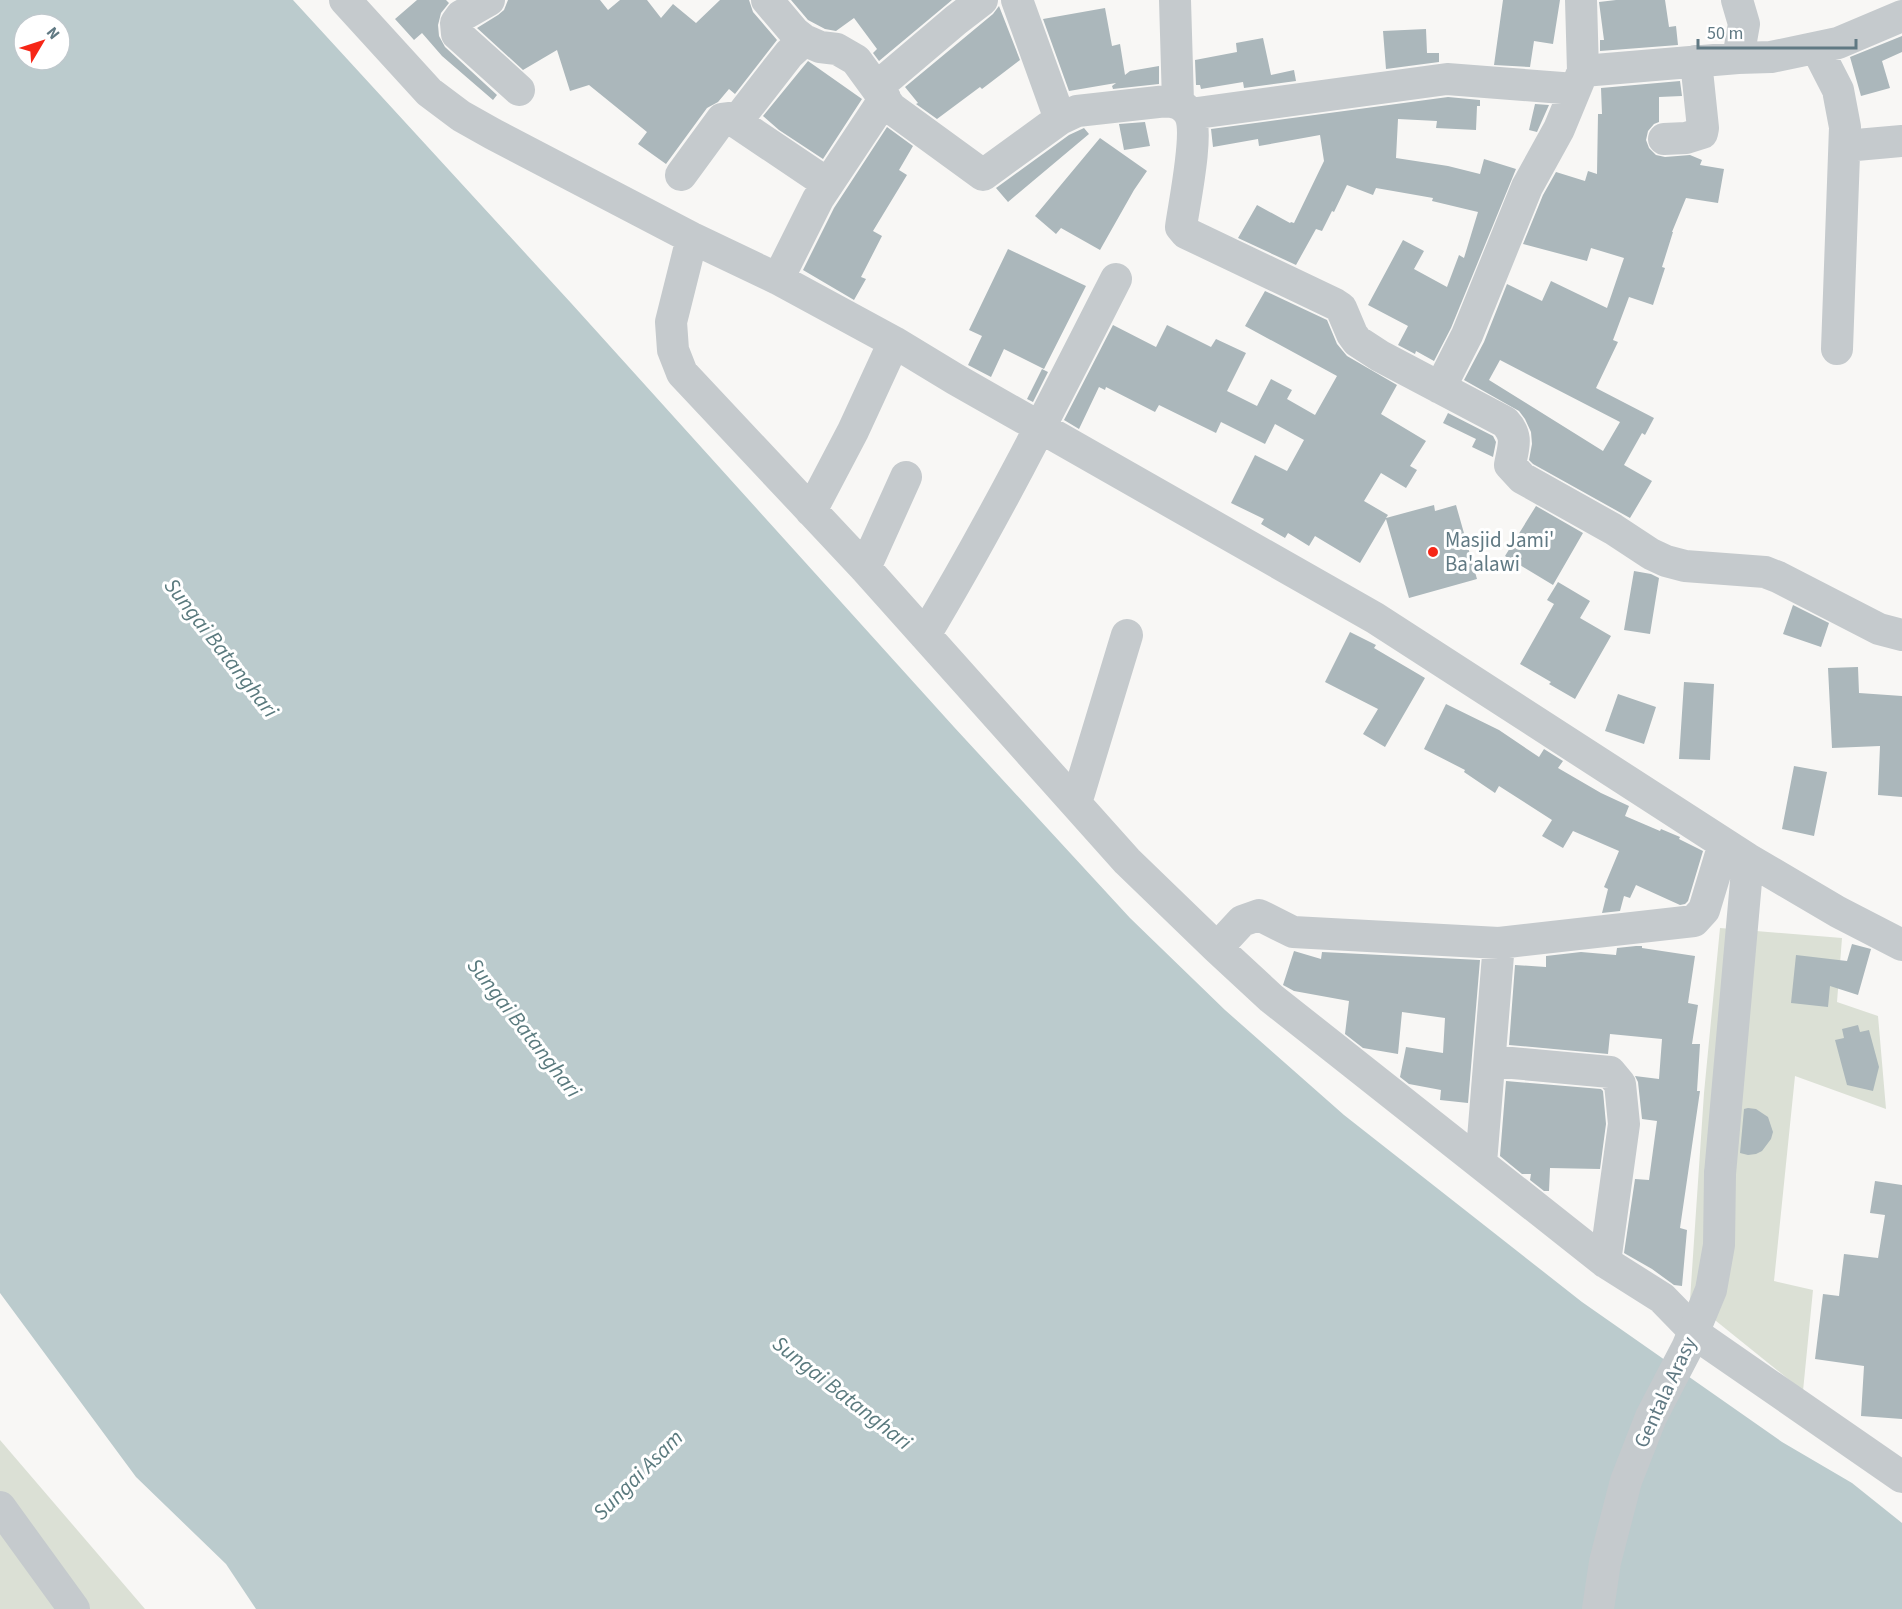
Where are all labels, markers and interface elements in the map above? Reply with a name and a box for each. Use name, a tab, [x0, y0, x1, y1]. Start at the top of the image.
north arrow	[12, 12, 72, 72]
scale bar	[1698, 12, 1856, 50]
text: 50 m	[1707, 21, 1743, 46]
text: N	[41, 22, 65, 44]
place label: Masjid Jami' Ba'alawi	[1445, 525, 1554, 579]
marker: Masjid Jami' Ba'alawi	[1426, 545, 1440, 559]
water label: Sungai Batanghari	[156, 571, 286, 725]
water label: Sungai Batanghari	[459, 951, 589, 1105]
water label: Sungai Batanghari	[765, 1328, 919, 1458]
street label: Gentala Arasy	[1626, 1331, 1704, 1453]
water label: Sungai Asam	[585, 1422, 691, 1528]

